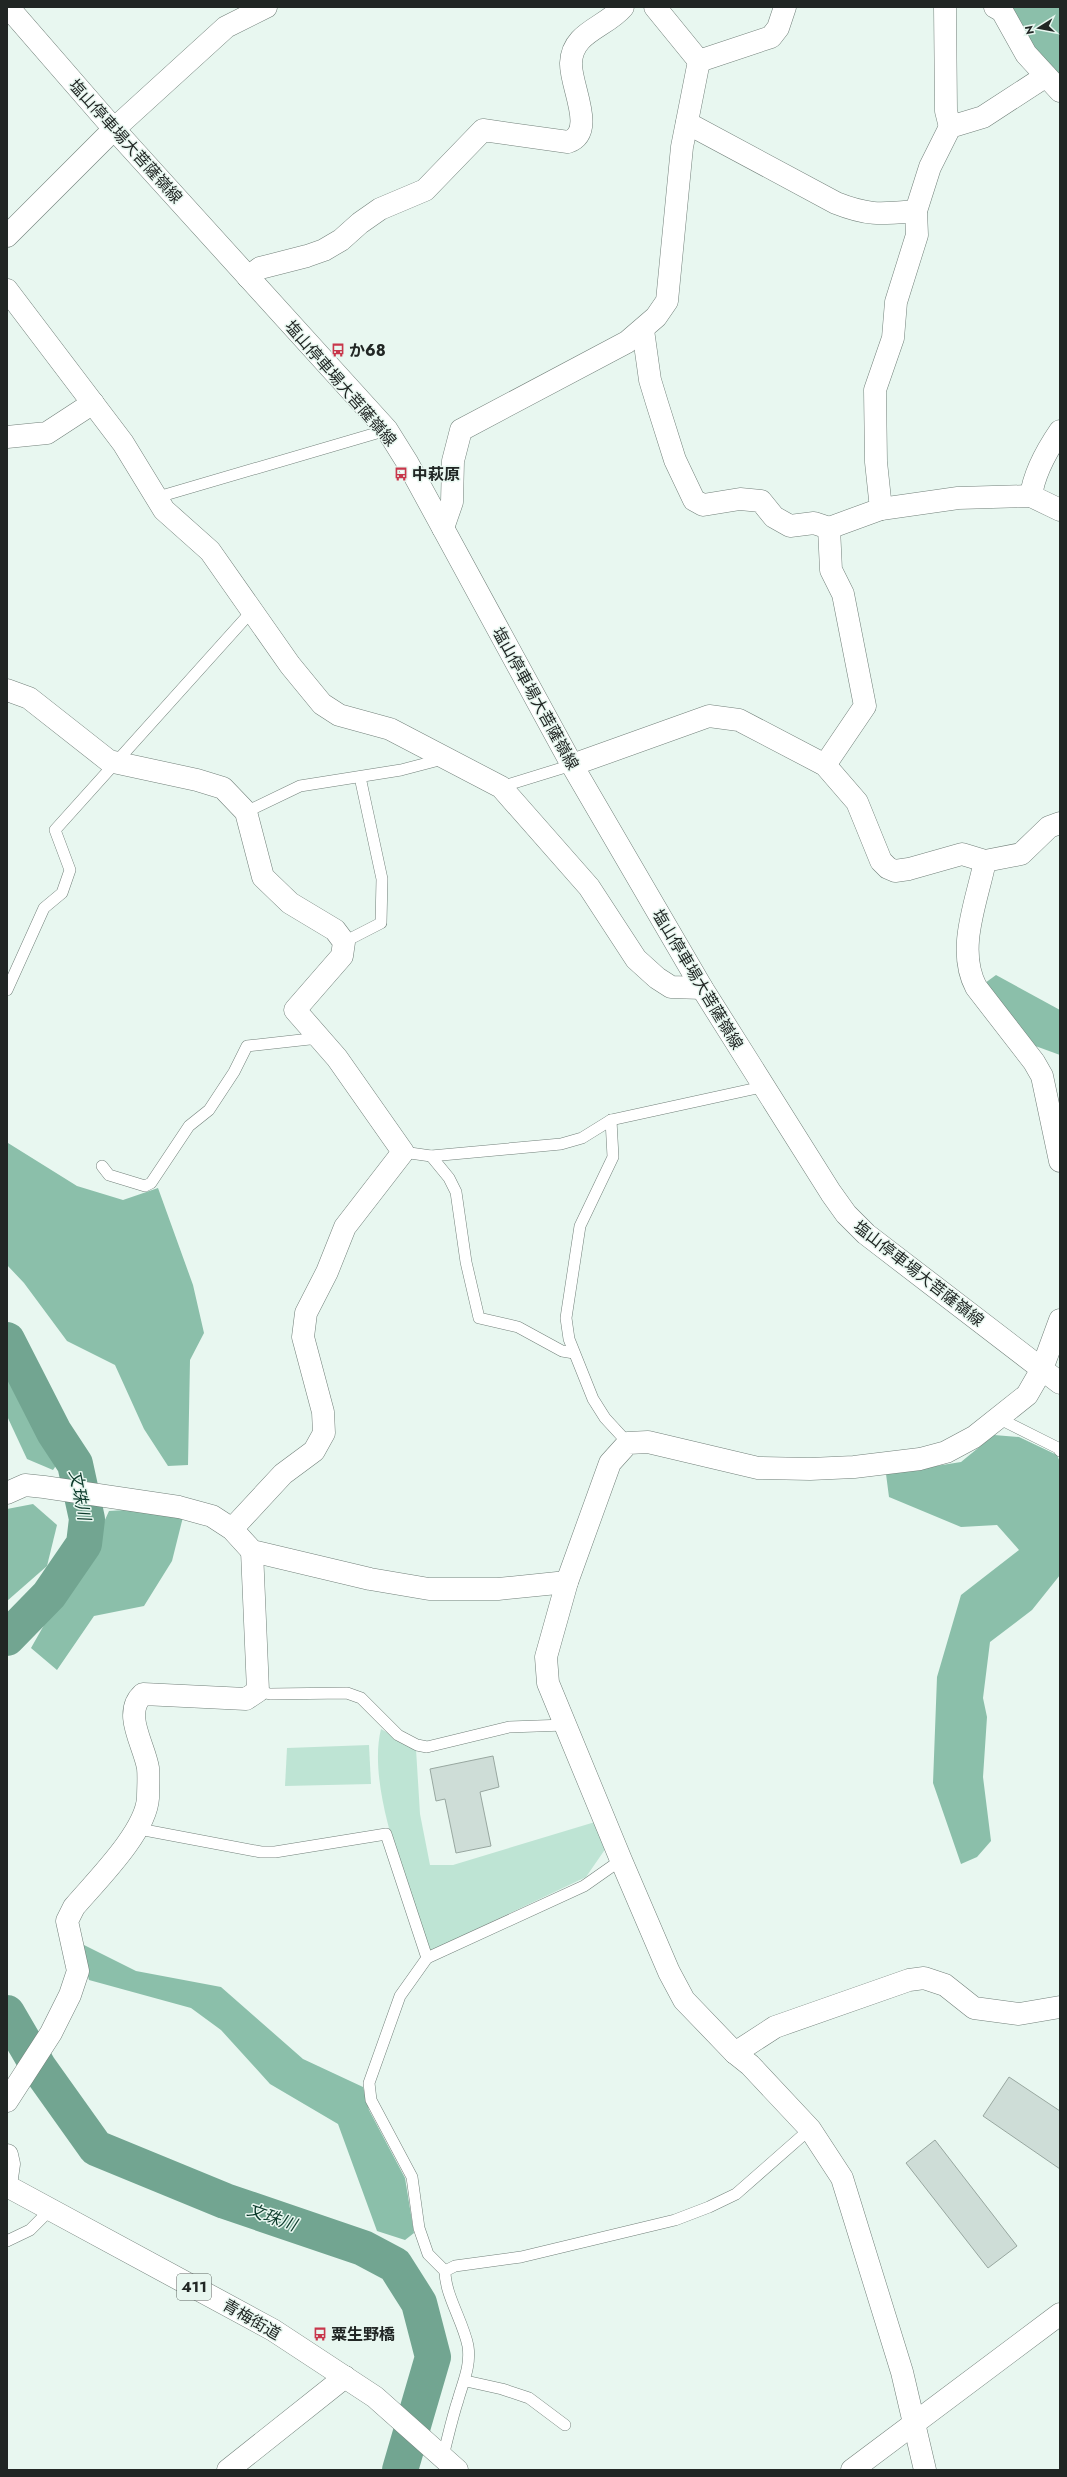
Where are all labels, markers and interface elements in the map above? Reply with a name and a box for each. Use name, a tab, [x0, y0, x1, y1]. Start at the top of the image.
north arrow	[1019, 8, 1059, 48]
text: N	[1020, 24, 1038, 36]
street label: 塩山停車場大菩薩嶺線	[64, 74, 188, 208]
street label: 塩山停車場大菩薩嶺線	[279, 315, 402, 451]
place label: か68	[349, 339, 386, 362]
bus stop icon: か68	[330, 342, 346, 358]
place label: 中萩原	[412, 463, 460, 486]
bus stop icon: 中萩原	[393, 466, 409, 482]
street label: 塩山停車場大菩薩嶺線	[487, 623, 584, 774]
street label: 塩山停車場大菩薩嶺線	[647, 905, 749, 1054]
street label: 塩山停車場大菩薩嶺線	[849, 1215, 989, 1332]
water label: 文珠川	[63, 1468, 97, 1524]
water label: 文珠川	[244, 2197, 302, 2237]
road number: 411	[177, 2274, 211, 2300]
street label: 青梅街道	[218, 2293, 285, 2345]
place label: 粟生野橋	[331, 2323, 395, 2346]
bus stop icon: 粟生野橋	[312, 2326, 328, 2342]

